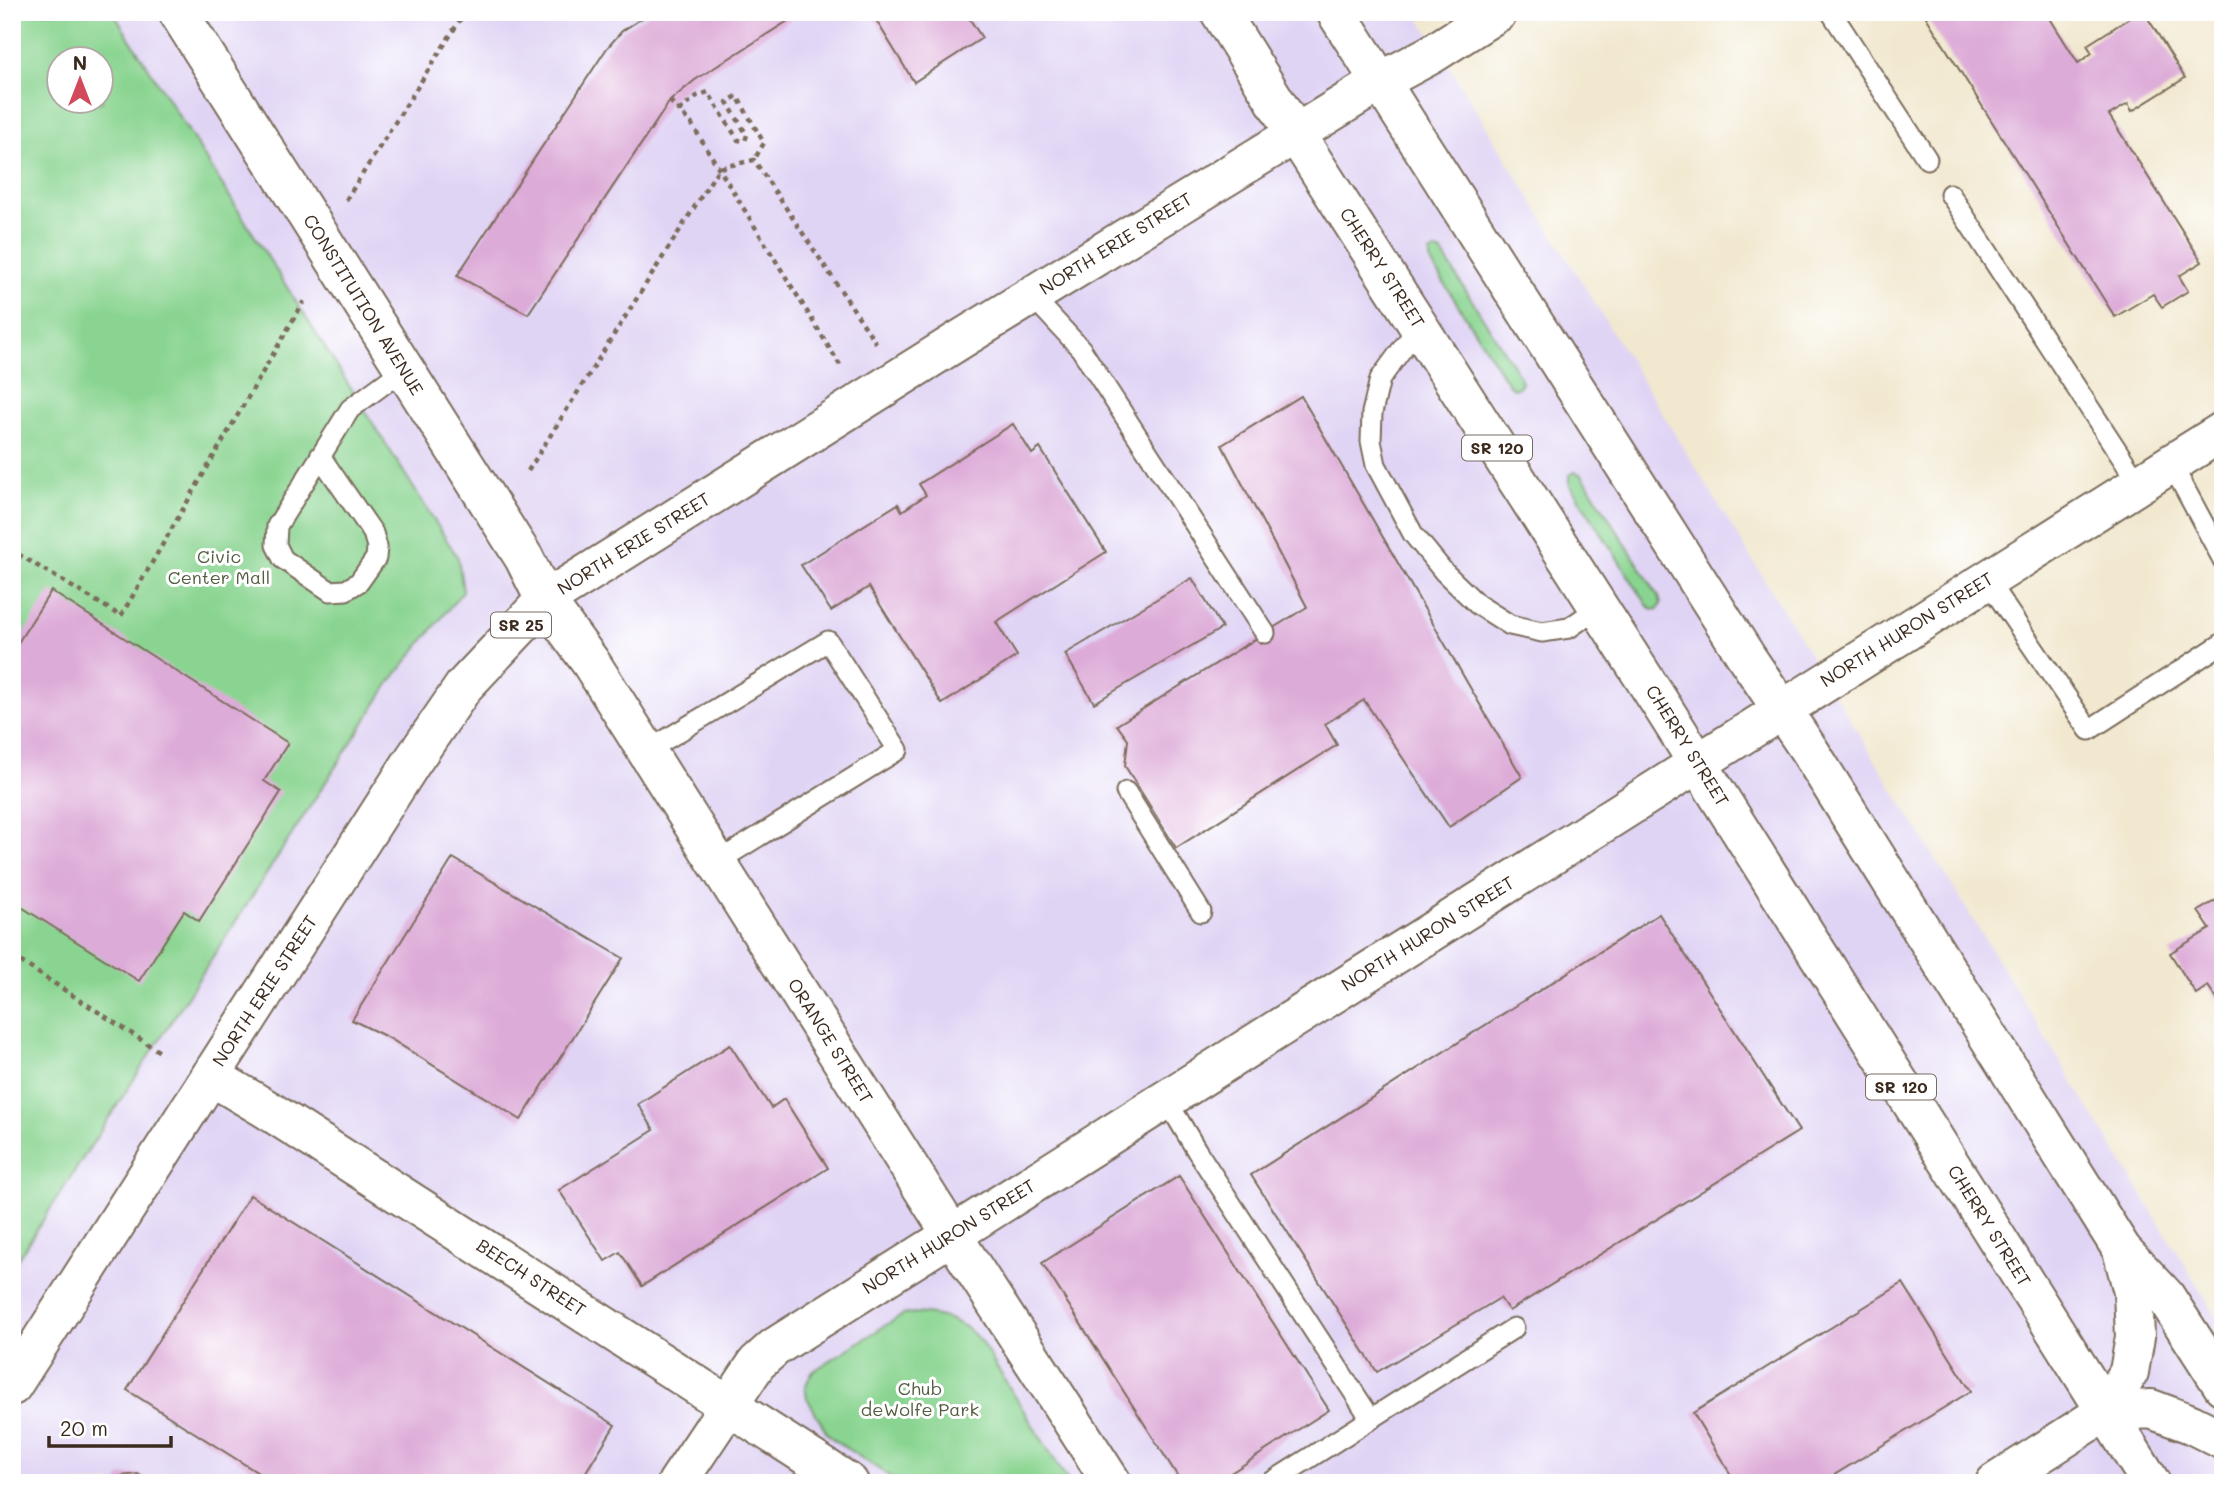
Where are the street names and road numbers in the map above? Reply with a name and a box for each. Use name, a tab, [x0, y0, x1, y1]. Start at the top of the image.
street label: NORTH ERIE STREET	[1035, 186, 1196, 300]
street label: CHERRY STREET	[1335, 203, 1431, 332]
street label: CONSTITUTION AVENUE	[298, 210, 429, 399]
road number: SR 120	[1462, 436, 1532, 461]
street label: NORTH ERIE STREET	[553, 486, 714, 600]
street label: NORTH HURON STREET	[1815, 566, 1998, 692]
road number: SR 25	[491, 612, 551, 638]
street label: CHERRY STREET	[1641, 680, 1735, 811]
street label: NORTH HURON STREET	[1336, 870, 1519, 996]
street label: NORTH ERIE STREET	[206, 910, 322, 1071]
street label: ORANGE STREET	[783, 973, 879, 1108]
road number: SR 120	[1866, 1074, 1936, 1100]
street label: CHERRY STREET	[1943, 1160, 2037, 1291]
street label: NORTH HURON STREET	[857, 1173, 1040, 1299]
street label: BEECH STREET	[472, 1233, 591, 1321]

